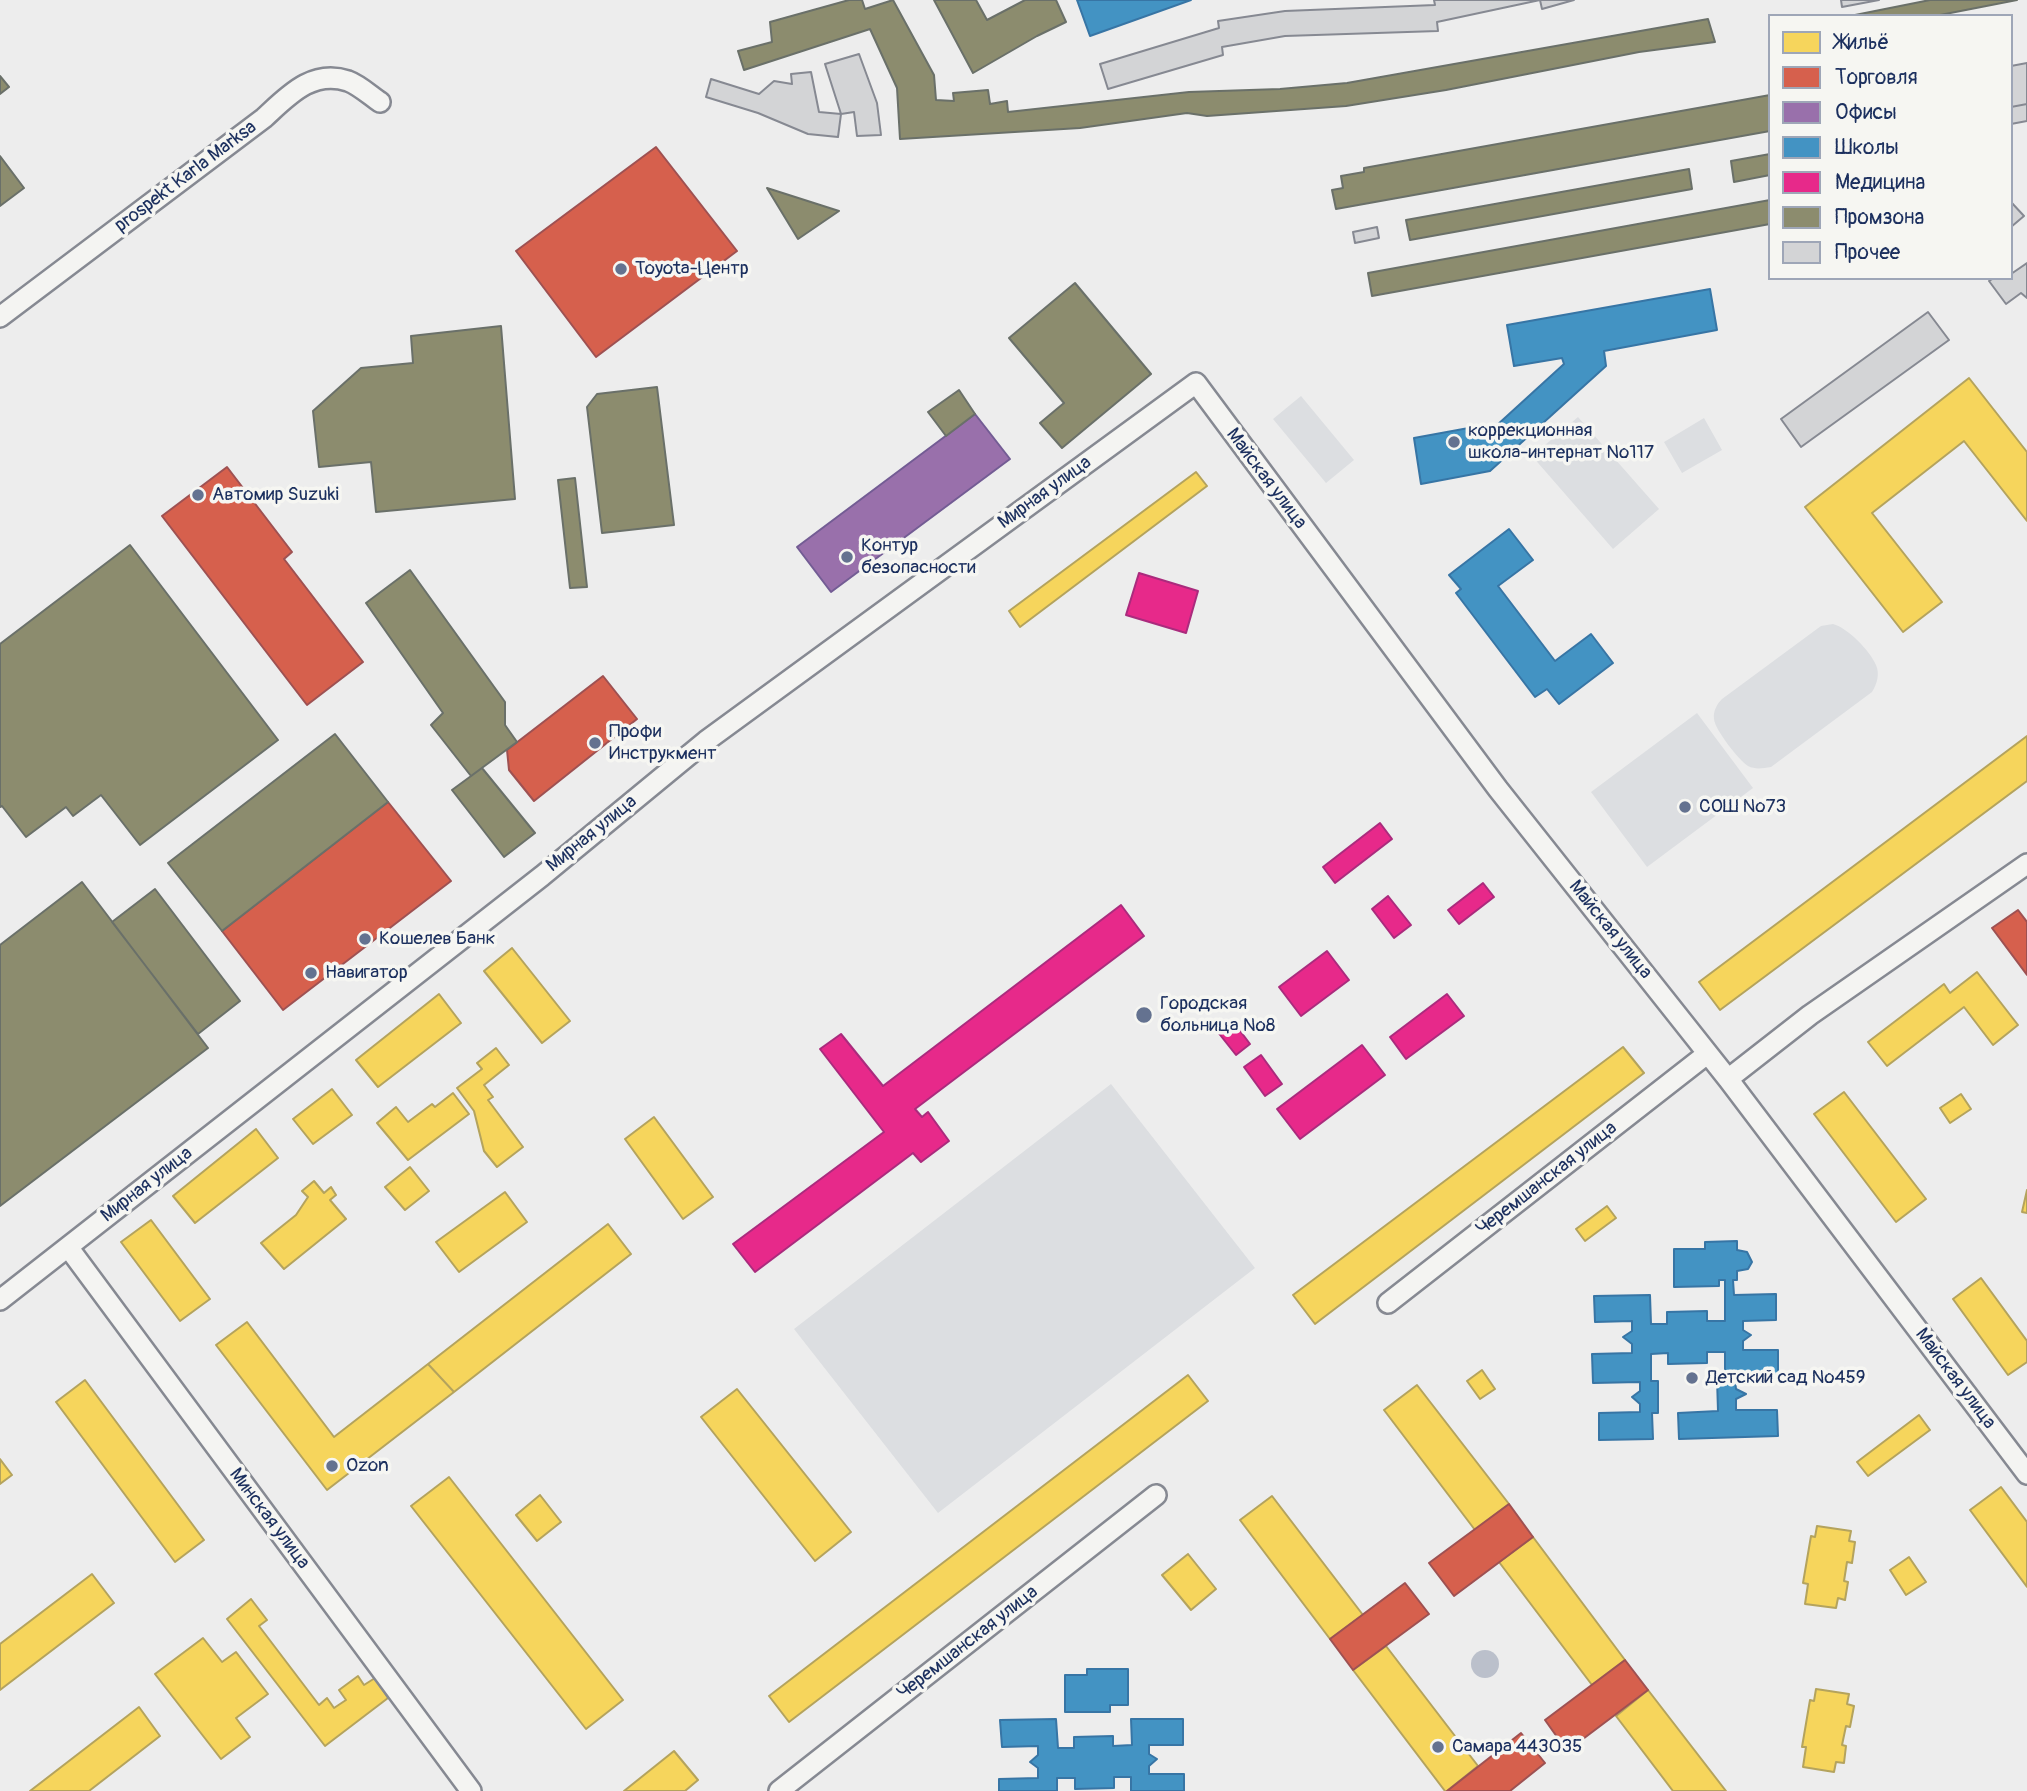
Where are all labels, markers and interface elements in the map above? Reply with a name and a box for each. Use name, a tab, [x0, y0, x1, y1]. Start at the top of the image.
legend	[1768, 14, 2013, 280]
text: Жильё	[1835, 29, 1889, 56]
text: Торговля	[1835, 64, 1918, 91]
text: Офисы	[1835, 99, 1897, 126]
street label: prospekt Karla Marksa	[111, 116, 261, 238]
text: Школы	[1835, 134, 1899, 161]
text: Медицина	[1835, 169, 1925, 196]
text: Промзона	[1835, 204, 1924, 231]
text: Прочее	[1835, 239, 1900, 266]
place label: Toyota-Центр	[635, 258, 749, 280]
marker: Toyota-Центр	[613, 261, 629, 277]
place label: коррекционная школа-интернат №117	[1468, 420, 1654, 464]
street label: Майская улица	[1221, 424, 1311, 534]
marker: коррекционная школа-интернат №117	[1446, 434, 1462, 450]
street label: Мирная улица	[994, 452, 1096, 534]
place label: Автомир Suzuki	[212, 484, 339, 506]
marker: Автомир Suzuki	[190, 487, 206, 503]
place label: Контур безопасности	[861, 535, 976, 579]
marker: Контур безопасности	[839, 549, 855, 565]
place label: Профи Инструкмент	[609, 721, 716, 765]
marker: Профи Инструкмент	[587, 735, 603, 751]
street label: Мирная улица	[542, 791, 642, 877]
place label: СОШ №73	[1699, 796, 1786, 818]
marker: СОШ №73	[1677, 799, 1693, 815]
street label: Майская улица	[1563, 876, 1657, 984]
place label: Кошелев Банк	[379, 928, 495, 950]
marker: Кошелев Банк	[357, 931, 373, 947]
place label: Навигатор	[325, 962, 408, 984]
marker: Навигатор	[303, 965, 319, 981]
place label: Городская больница №8	[1160, 993, 1275, 1037]
marker: Городская больница №8	[1134, 1005, 1154, 1025]
street label: Черемшанская улица	[1472, 1117, 1622, 1241]
street label: Мирная улица	[97, 1142, 197, 1228]
street label: Майская улица	[1910, 1324, 2000, 1434]
place label: Детский сад №459	[1706, 1367, 1866, 1389]
marker: Детский сад №459	[1684, 1370, 1700, 1386]
place label: Ozon	[346, 1455, 389, 1477]
marker: Ozon	[324, 1458, 340, 1474]
street label: Минская улица	[224, 1464, 314, 1574]
street label: Черемшанская улица	[893, 1581, 1043, 1705]
place label: Самара 443035	[1452, 1736, 1582, 1758]
marker: Самара 443035	[1430, 1739, 1446, 1755]

